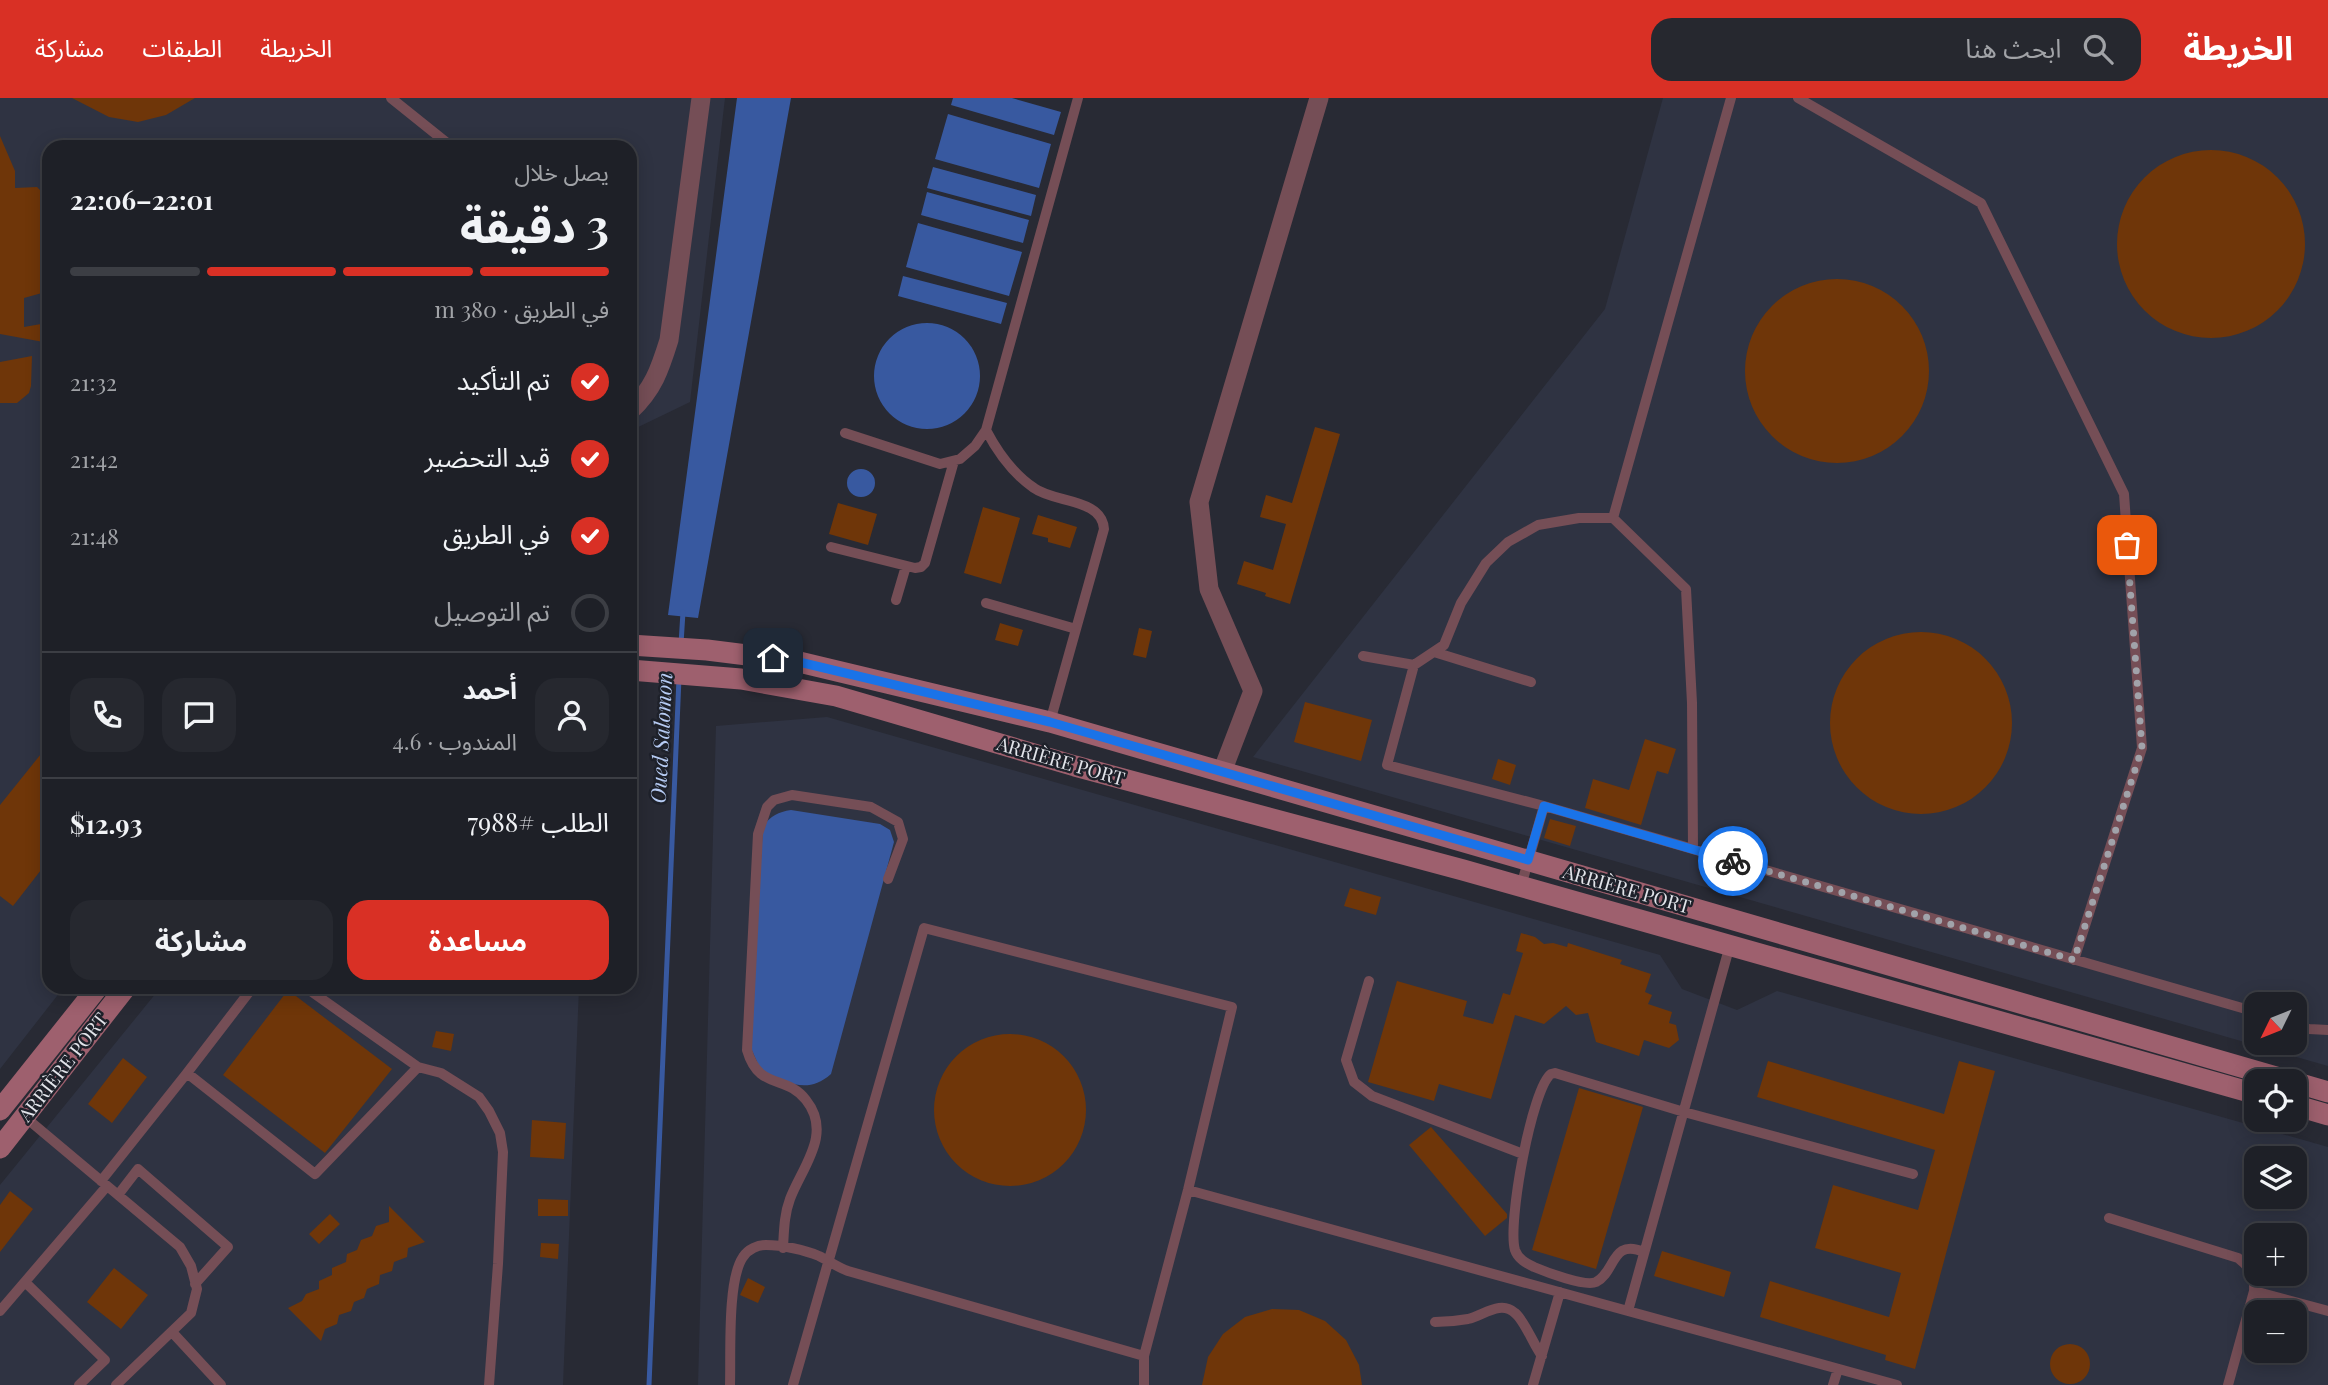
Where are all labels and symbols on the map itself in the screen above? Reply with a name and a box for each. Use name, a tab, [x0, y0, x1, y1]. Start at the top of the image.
pin	[2097, 515, 2157, 575]
pin	[743, 628, 803, 688]
water label: Oued Salomon	[643, 672, 677, 804]
street label: ARRIÈRE PORT	[993, 729, 1128, 791]
courier	[1698, 826, 1768, 896]
street label: ARRIÈRE PORT	[1559, 857, 1694, 919]
north arrow	[2244, 992, 2306, 1055]
street label: ARRIÈRE PORT	[11, 1006, 113, 1127]

